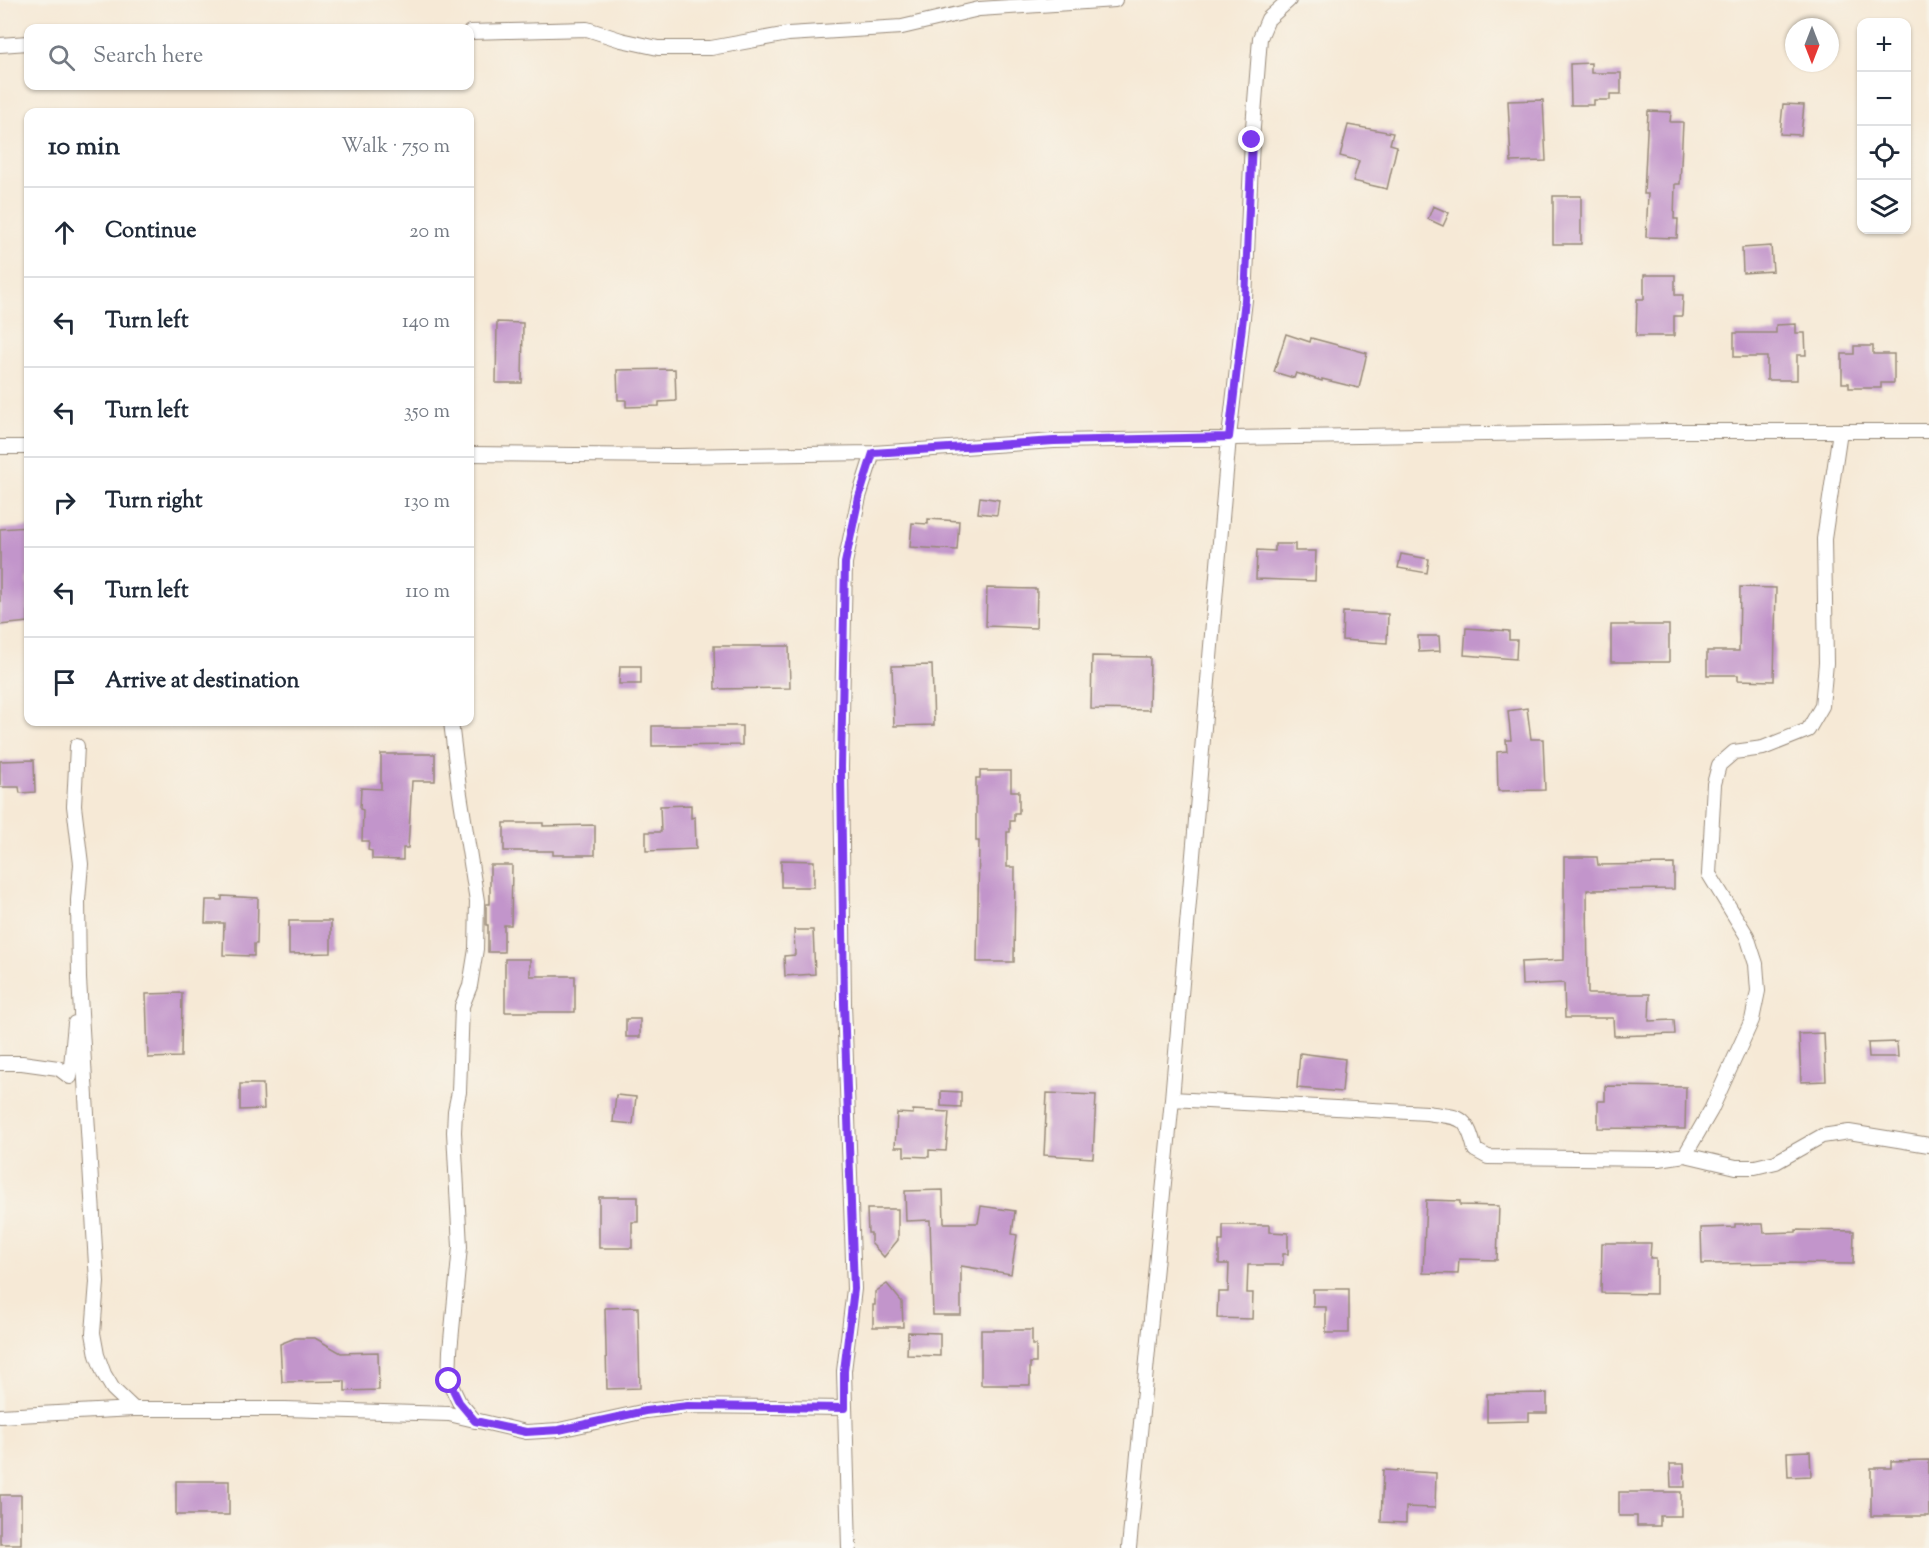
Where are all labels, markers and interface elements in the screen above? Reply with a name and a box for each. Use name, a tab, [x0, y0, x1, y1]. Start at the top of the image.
north arrow	[1785, 18, 1839, 72]
map controls	[1857, 18, 1911, 234]
button: +	[1857, 18, 1911, 72]
search box	[24, 24, 474, 90]
icon: search	[45, 41, 78, 74]
text: Search here	[93, 41, 203, 73]
button: −	[1857, 72, 1911, 126]
route end	[1238, 126, 1264, 152]
button: locate	[1857, 126, 1911, 180]
text: 10 min	[48, 129, 120, 166]
text: Walk · 750 m	[341, 133, 450, 162]
button: layers	[1857, 180, 1911, 234]
icon: ahead	[48, 216, 81, 249]
text: Continue	[105, 216, 196, 248]
text: 20 m	[409, 218, 450, 247]
icon: left	[48, 306, 81, 339]
text: Turn left	[105, 306, 188, 338]
text: 140 m	[402, 308, 450, 337]
icon: left	[48, 396, 81, 429]
text: Turn left	[105, 396, 188, 428]
text: 350 m	[404, 398, 450, 427]
icon: right	[48, 486, 81, 519]
text: Turn right	[105, 486, 202, 518]
text: 130 m	[404, 488, 450, 517]
icon: left	[48, 576, 81, 609]
text: Turn left	[105, 576, 188, 608]
text: 110 m	[405, 578, 450, 607]
icon: arrive	[48, 666, 81, 699]
text: Arrive at destination	[105, 666, 300, 698]
route start	[435, 1367, 461, 1393]

